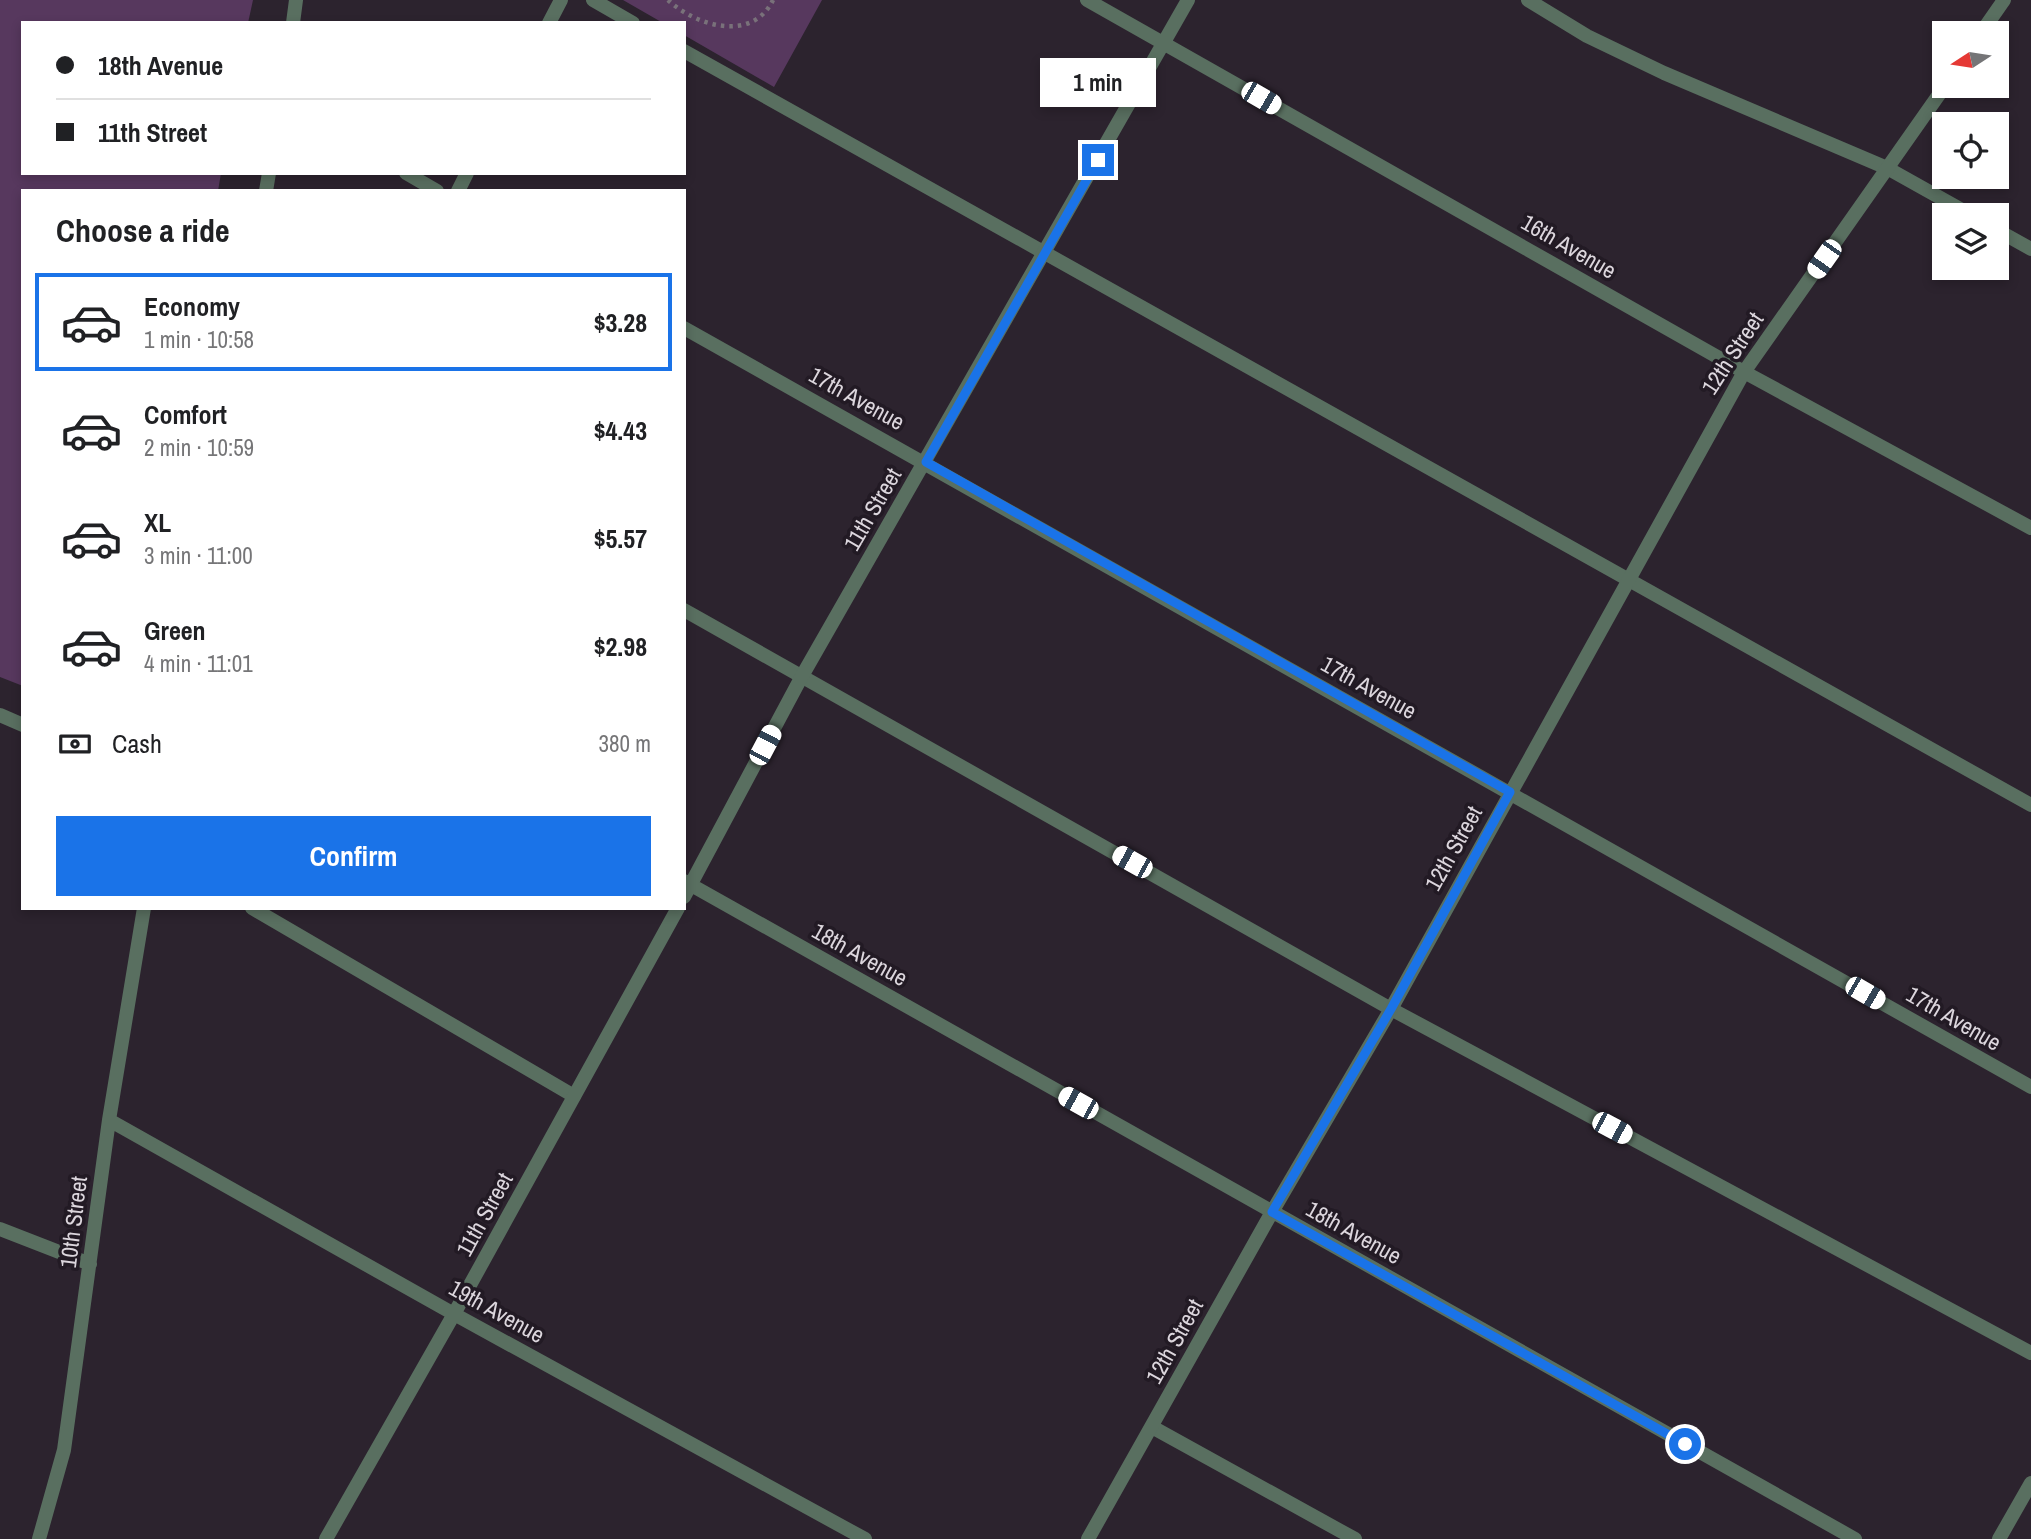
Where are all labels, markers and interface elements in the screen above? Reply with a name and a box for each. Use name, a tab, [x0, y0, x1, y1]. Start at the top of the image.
north arrow	[1932, 21, 2009, 98]
map controls	[1932, 21, 2009, 280]
text: 18th Avenue	[98, 48, 223, 83]
callout: 1 min	[1040, 58, 1156, 108]
text: 1 min	[1073, 67, 1123, 98]
car	[1238, 78, 1285, 118]
button: locate	[1932, 112, 2009, 189]
text: 11th Street	[98, 115, 207, 150]
route end	[1082, 144, 1114, 176]
button: layers	[1932, 203, 2009, 280]
street label: 16th Avenue	[1516, 206, 1622, 286]
text: Choose a ride	[56, 209, 230, 252]
car	[1804, 236, 1845, 282]
text: Economy	[144, 289, 240, 324]
icon: car	[60, 291, 123, 354]
text: $3.28	[594, 305, 647, 340]
street label: 12th Street	[1694, 306, 1770, 400]
text: 1 min · 10:58	[144, 324, 254, 355]
street label: 17th Avenue	[804, 359, 910, 437]
text: Comfort	[144, 397, 227, 432]
icon: car	[60, 399, 123, 462]
text: $4.43	[594, 413, 647, 448]
text: 2 min · 10:59	[144, 432, 254, 463]
street label: 11th Street	[836, 462, 908, 556]
text: XL	[144, 505, 171, 540]
icon: car	[60, 507, 123, 570]
text: $5.57	[594, 521, 647, 556]
text: 3 min · 11:00	[144, 540, 253, 571]
text: Green	[144, 613, 206, 648]
icon: car	[60, 615, 123, 678]
text: $2.98	[594, 629, 647, 664]
text: 4 min · 11:01	[144, 648, 253, 679]
street label: 17th Avenue	[1316, 648, 1422, 726]
car	[746, 722, 785, 768]
icon: cash	[56, 725, 94, 763]
text: Cash	[112, 726, 162, 761]
text: 380 m	[599, 728, 651, 759]
street label: 12th Street	[1417, 800, 1489, 896]
button: Confirm	[56, 816, 651, 896]
car	[1109, 843, 1156, 881]
street label: 18th Avenue	[807, 915, 913, 993]
car	[1842, 973, 1889, 1013]
street label: 17th Avenue	[1901, 978, 2007, 1058]
car	[1055, 1084, 1102, 1122]
car	[1589, 1109, 1636, 1147]
street label: 11th Street	[448, 1167, 520, 1261]
street label: 10th Street	[52, 1174, 94, 1270]
street label: 18th Avenue	[1301, 1193, 1407, 1271]
street label: 19th Avenue	[444, 1272, 550, 1350]
street label: 12th Street	[1138, 1293, 1210, 1389]
route start	[1669, 1428, 1701, 1460]

